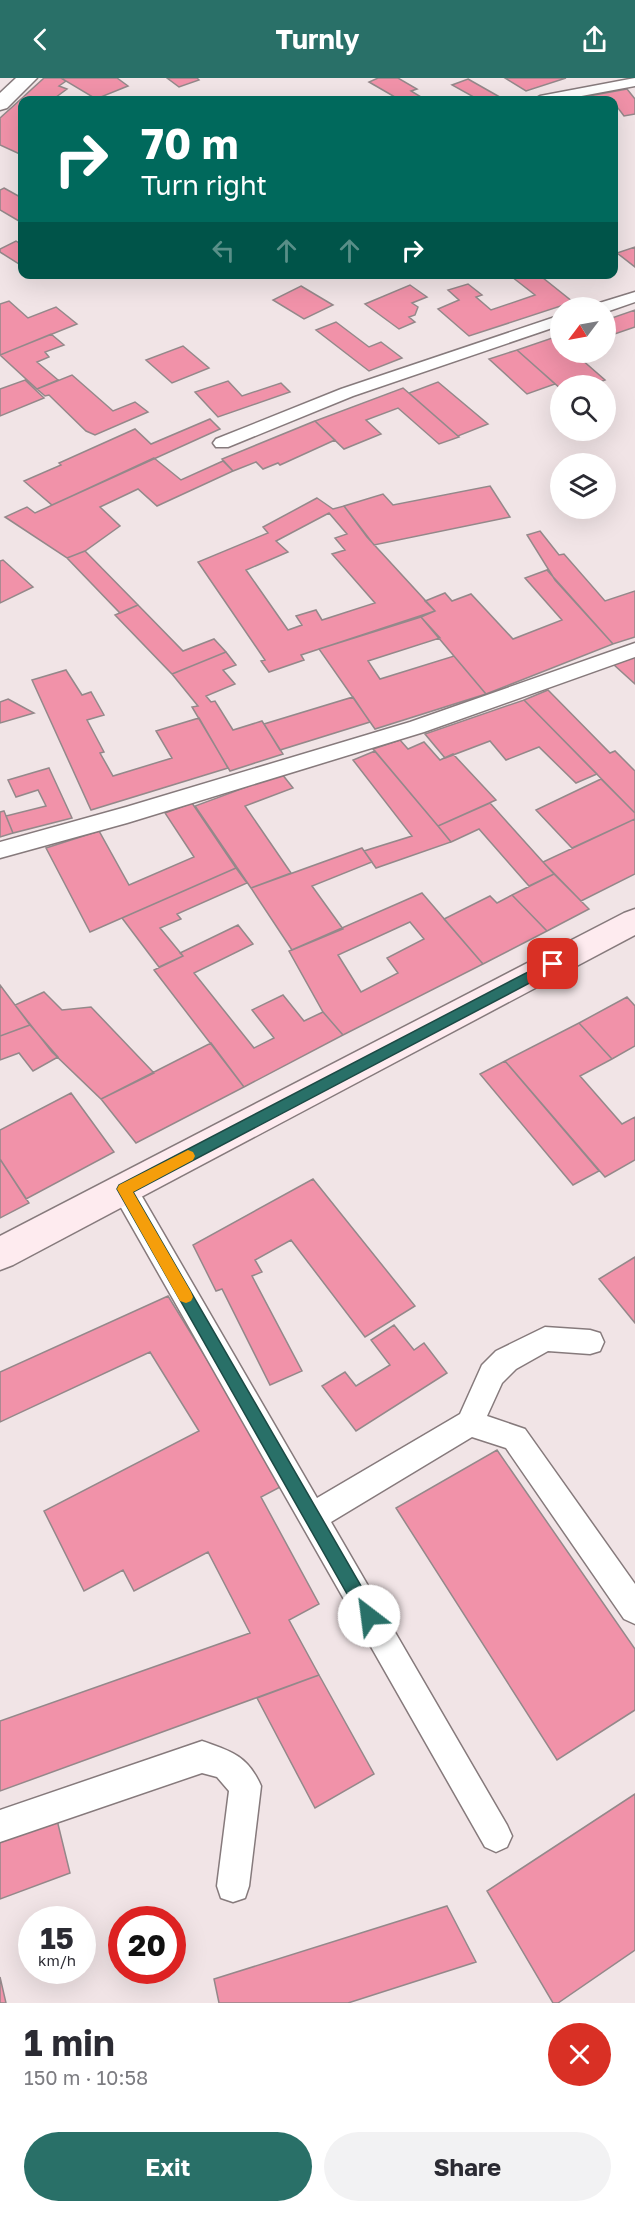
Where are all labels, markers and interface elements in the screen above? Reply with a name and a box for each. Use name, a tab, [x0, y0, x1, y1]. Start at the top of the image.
icon: back	[24, 23, 57, 56]
text: Turnly	[275, 23, 360, 55]
icon: share	[578, 23, 611, 56]
text: 70 m	[141, 118, 238, 168]
icon: right	[42, 120, 120, 198]
text: Turn right	[141, 169, 267, 201]
icon: left	[207, 234, 240, 267]
icon: ahead	[270, 234, 303, 267]
icon: ahead	[333, 234, 366, 267]
icon: right	[396, 234, 429, 267]
north arrow	[550, 297, 616, 363]
map controls	[550, 297, 616, 519]
button: search	[550, 375, 616, 441]
button: layers	[550, 453, 616, 519]
pin	[527, 938, 578, 989]
icon: arrive	[536, 947, 569, 980]
position arrow	[337, 1584, 401, 1648]
speed limit sign: 20	[108, 1906, 186, 1984]
text: 15	[40, 1920, 74, 1956]
text: km/h	[38, 1951, 76, 1969]
text: 1 min	[24, 2021, 115, 2064]
button: close	[548, 2023, 611, 2086]
text: 150 m · 10:58	[24, 2065, 148, 2089]
button: Exit	[24, 2132, 312, 2201]
button: Share	[324, 2132, 611, 2201]

